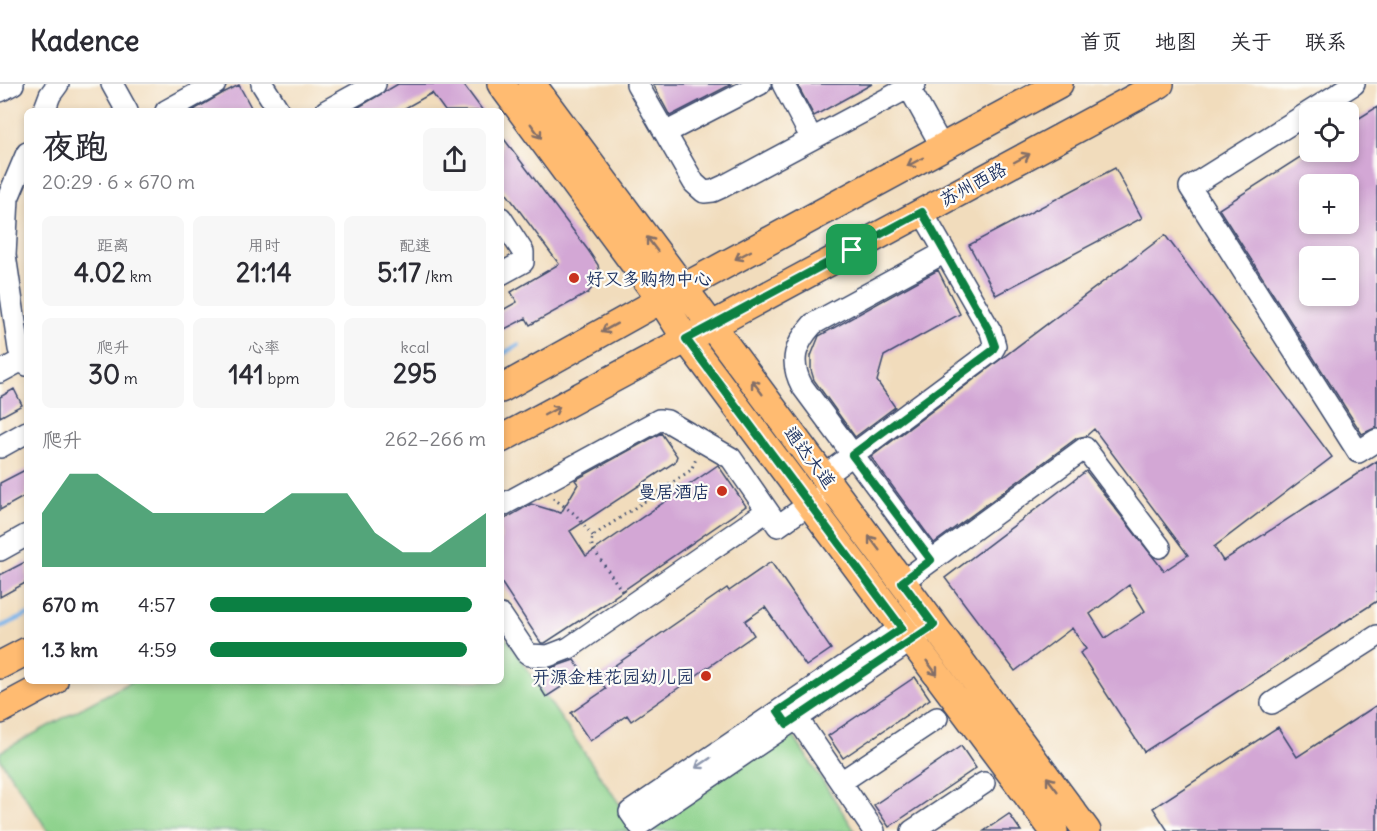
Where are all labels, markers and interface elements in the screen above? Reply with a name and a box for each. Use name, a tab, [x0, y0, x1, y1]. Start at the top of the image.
text: Kadence	[30, 23, 139, 59]
text: 首页	[1080, 28, 1122, 55]
text: 地图	[1155, 28, 1197, 55]
text: 关于	[1230, 28, 1272, 55]
text: 联系	[1305, 28, 1347, 55]
map controls	[1299, 102, 1359, 306]
button: locate	[1299, 102, 1359, 162]
one-way arrow	[529, 123, 542, 139]
text: 夜跑	[42, 125, 108, 167]
button: share	[423, 128, 486, 191]
one-way arrow	[1013, 152, 1030, 164]
one-way arrow	[906, 157, 924, 168]
street label: 苏州西路	[936, 157, 1010, 211]
text: 20:29 · 6 × 670 m	[42, 169, 195, 194]
button: +	[1299, 174, 1359, 234]
pin	[826, 224, 877, 275]
icon: arrive	[835, 233, 868, 266]
text: 距离	[97, 235, 129, 255]
text: 用时	[248, 235, 280, 255]
text: 配速	[399, 235, 431, 255]
one-way arrow	[646, 237, 658, 253]
button: −	[1299, 246, 1359, 306]
one-way arrow	[735, 249, 752, 261]
text: 4.02	[74, 256, 126, 289]
text: 21:14	[236, 256, 292, 289]
text: 5:17	[377, 256, 421, 289]
text: km	[126, 266, 152, 286]
text: /km	[421, 266, 453, 286]
place label: 好又多购物中心	[586, 267, 712, 290]
marker: 好又多购物中心	[567, 271, 581, 285]
one-way arrow	[601, 323, 619, 334]
text: 爬升	[97, 337, 129, 357]
text: 心率	[248, 337, 280, 357]
text: kcal	[401, 337, 429, 357]
text: 295	[393, 357, 437, 390]
text: 30	[88, 358, 120, 391]
text: 141	[228, 358, 264, 391]
text: m	[120, 368, 138, 388]
text: bpm	[264, 368, 300, 388]
one-way arrow	[751, 379, 764, 395]
one-way arrow	[543, 405, 561, 416]
street label: 通达大道	[779, 421, 841, 493]
text: 262–266 m	[385, 426, 486, 451]
text: 爬升	[42, 427, 82, 452]
place label: 曼居酒店	[638, 480, 710, 503]
marker: 曼居酒店	[715, 484, 729, 498]
one-way arrow	[867, 536, 880, 552]
text: 670 m	[42, 592, 99, 617]
text: 4:57	[138, 592, 175, 617]
text: 1.3 km	[42, 637, 98, 662]
text: 4:59	[138, 637, 177, 662]
one-way arrow	[926, 660, 938, 676]
place label: 开源金桂花园幼儿园	[532, 665, 694, 688]
marker: 开源金桂花园幼儿园	[699, 669, 713, 683]
one-way arrow	[695, 757, 711, 769]
one-way arrow	[1046, 776, 1059, 792]

